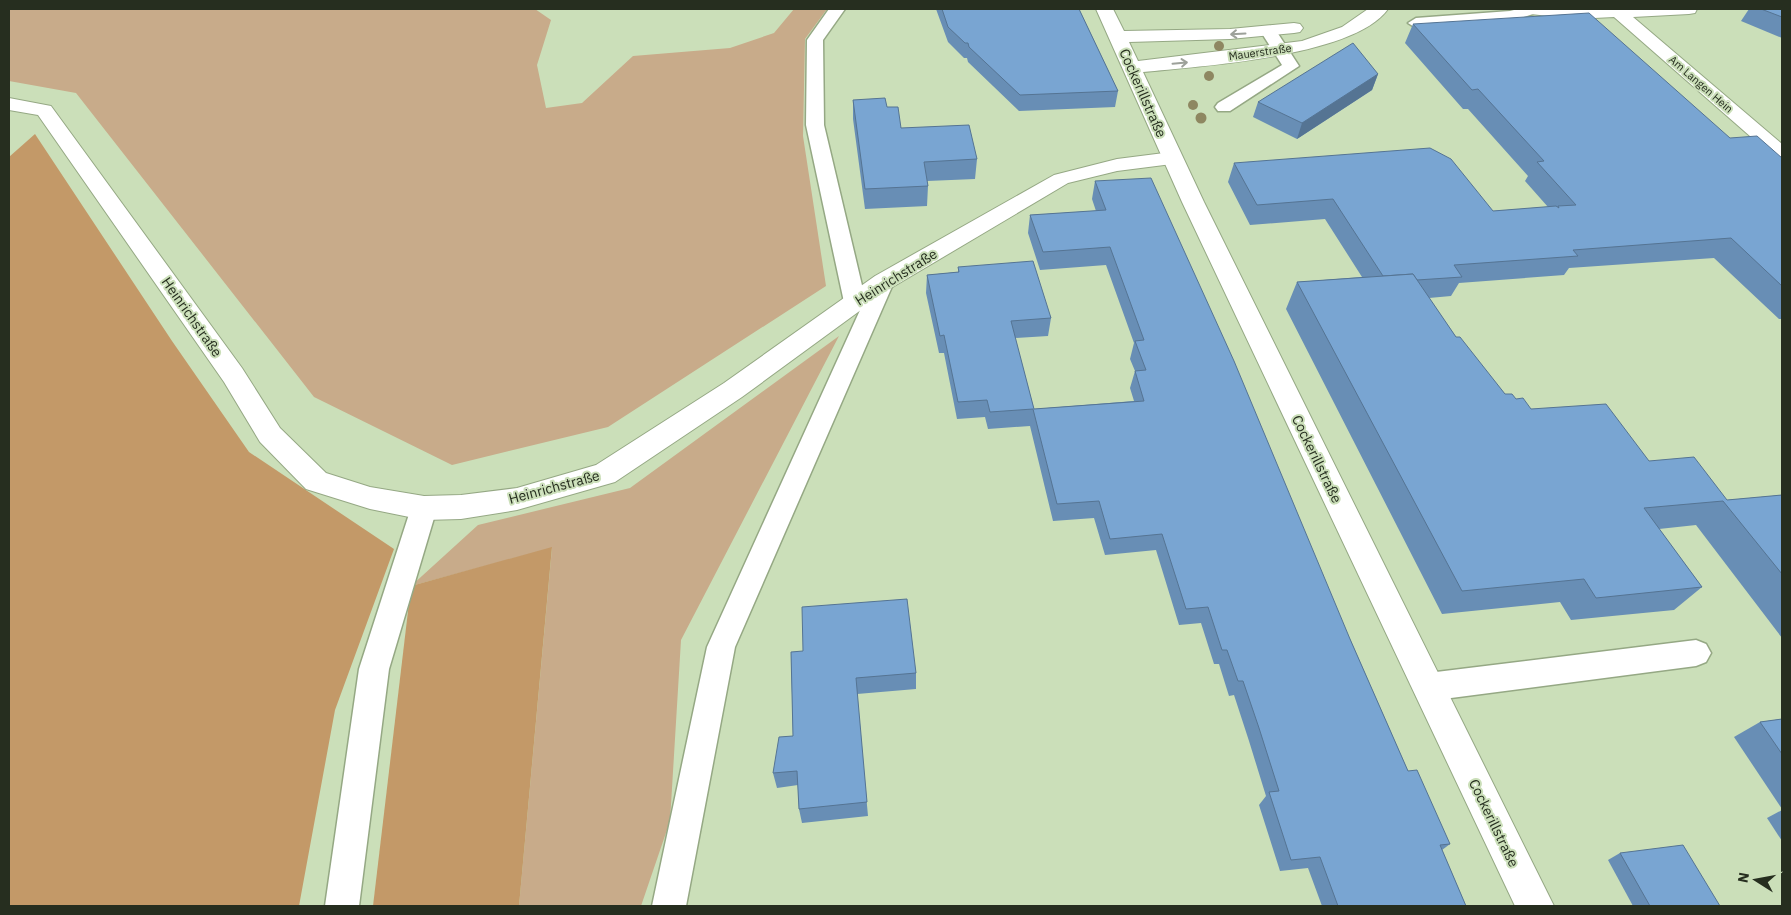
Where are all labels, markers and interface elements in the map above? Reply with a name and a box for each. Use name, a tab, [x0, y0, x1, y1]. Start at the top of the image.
one-way arrow	[1230, 29, 1246, 39]
street label: Mauerstraße	[1228, 41, 1292, 63]
street label: Cockerillstraße	[1115, 46, 1171, 141]
street label: Am Langen Hein	[1666, 52, 1736, 116]
one-way arrow	[1172, 58, 1188, 68]
street label: Heinrichstraße	[852, 244, 941, 309]
street label: Heinrichstraße	[158, 274, 226, 361]
street label: Cockerillstraße	[1288, 412, 1346, 506]
street label: Heinrichstraße	[507, 466, 602, 508]
street label: Cockerillstraße	[1465, 776, 1523, 870]
north arrow	[1731, 855, 1781, 905]
text: N	[1733, 871, 1753, 884]

